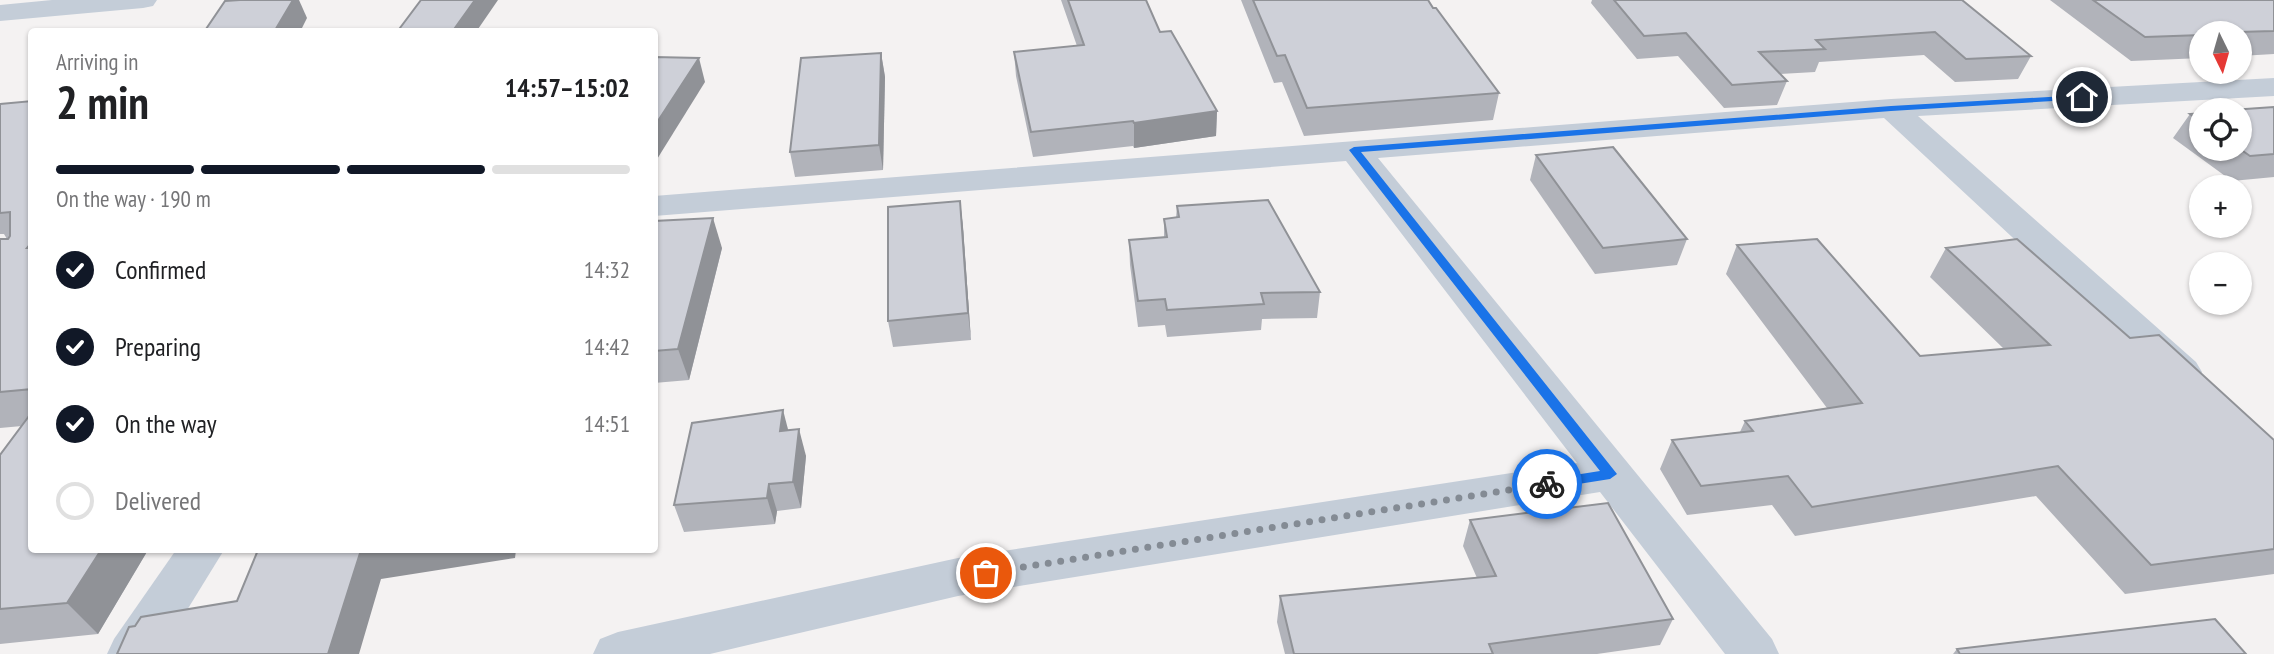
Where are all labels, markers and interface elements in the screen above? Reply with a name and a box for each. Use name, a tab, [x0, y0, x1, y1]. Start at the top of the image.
north arrow	[2189, 21, 2252, 84]
map controls	[2189, 21, 2252, 315]
text: Arriving in	[56, 47, 138, 76]
pin	[2052, 67, 2112, 127]
text: 14:57–15:02	[505, 71, 630, 104]
text: 2 min	[56, 72, 149, 132]
icon: home	[2063, 78, 2101, 116]
button: locate	[2189, 98, 2252, 161]
button: +	[2189, 175, 2252, 238]
text: On the way · 190 m	[56, 184, 211, 213]
icon: check	[56, 251, 94, 289]
button: −	[2189, 252, 2252, 315]
text: Confirmed	[115, 253, 206, 286]
text: 14:32	[584, 255, 630, 284]
icon: check	[56, 328, 94, 366]
text: Preparing	[115, 330, 201, 363]
text: 14:42	[584, 332, 630, 361]
icon: check	[56, 405, 94, 443]
text: On the way	[115, 407, 217, 440]
text: 14:51	[584, 409, 630, 438]
courier	[1512, 449, 1582, 519]
icon: bike	[1528, 465, 1566, 503]
text: Delivered	[115, 484, 201, 517]
pin	[956, 543, 1016, 603]
icon: bag	[967, 554, 1005, 592]

